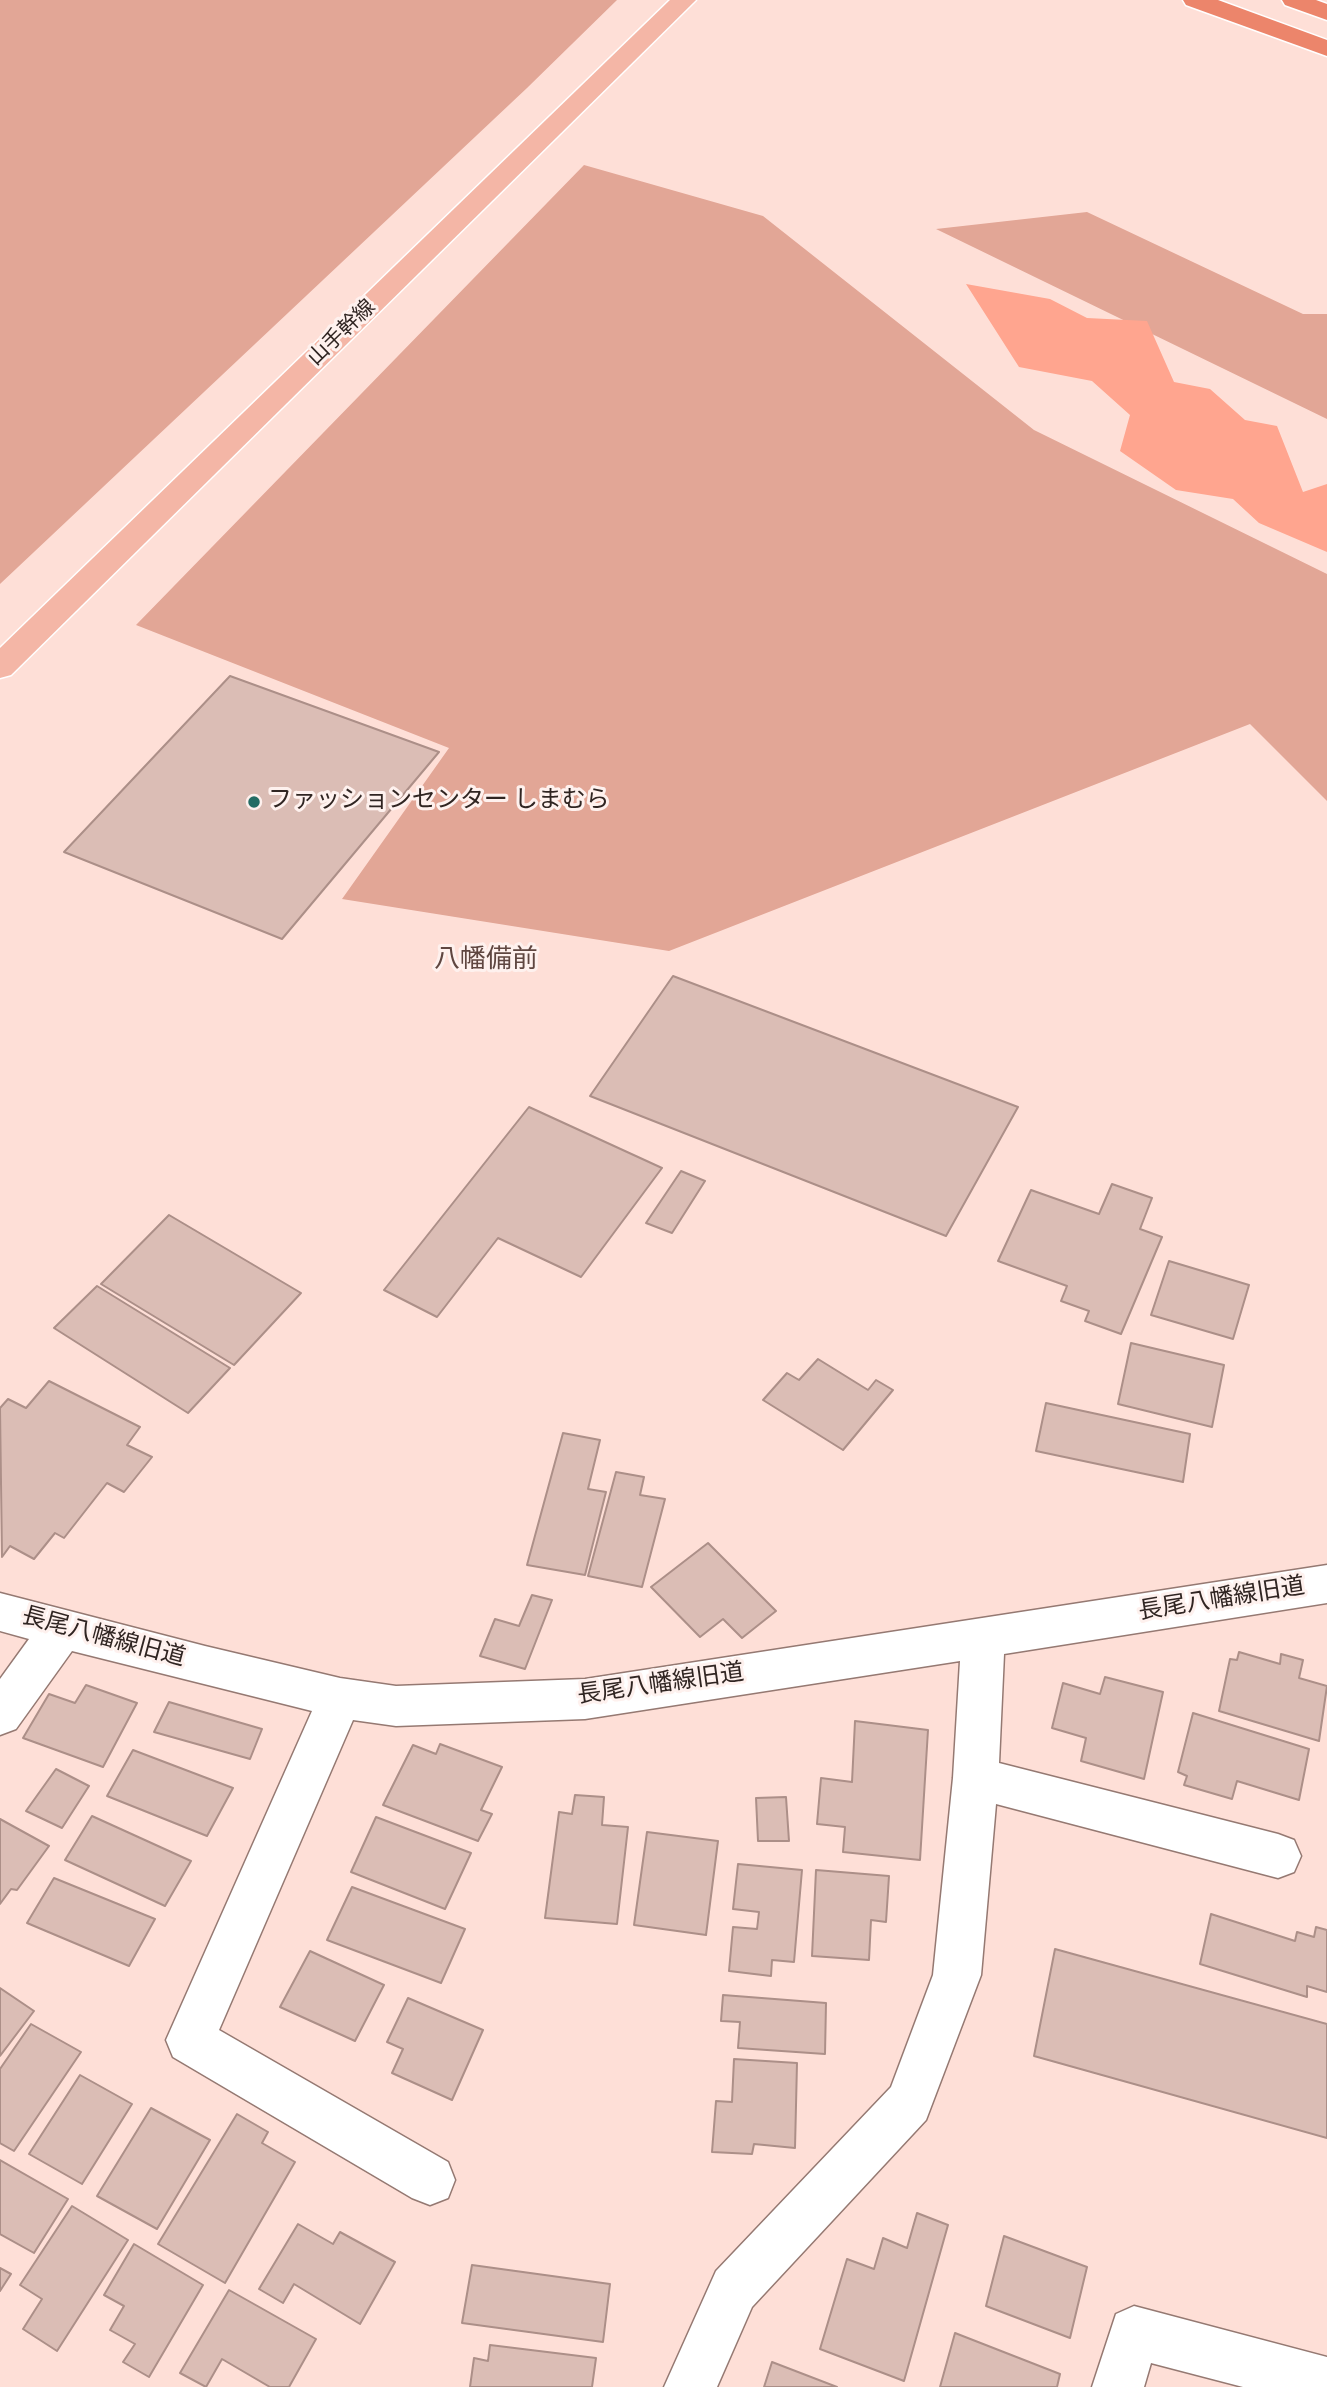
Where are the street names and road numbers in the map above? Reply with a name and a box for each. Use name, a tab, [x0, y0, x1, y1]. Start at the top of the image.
street label: 山手幹線	[304, 296, 382, 372]
street label: 長尾八幡線旧道	[1137, 1574, 1307, 1628]
street label: 長尾八幡線旧道	[18, 1603, 188, 1675]
street label: 長尾八幡線旧道	[576, 1660, 746, 1712]

